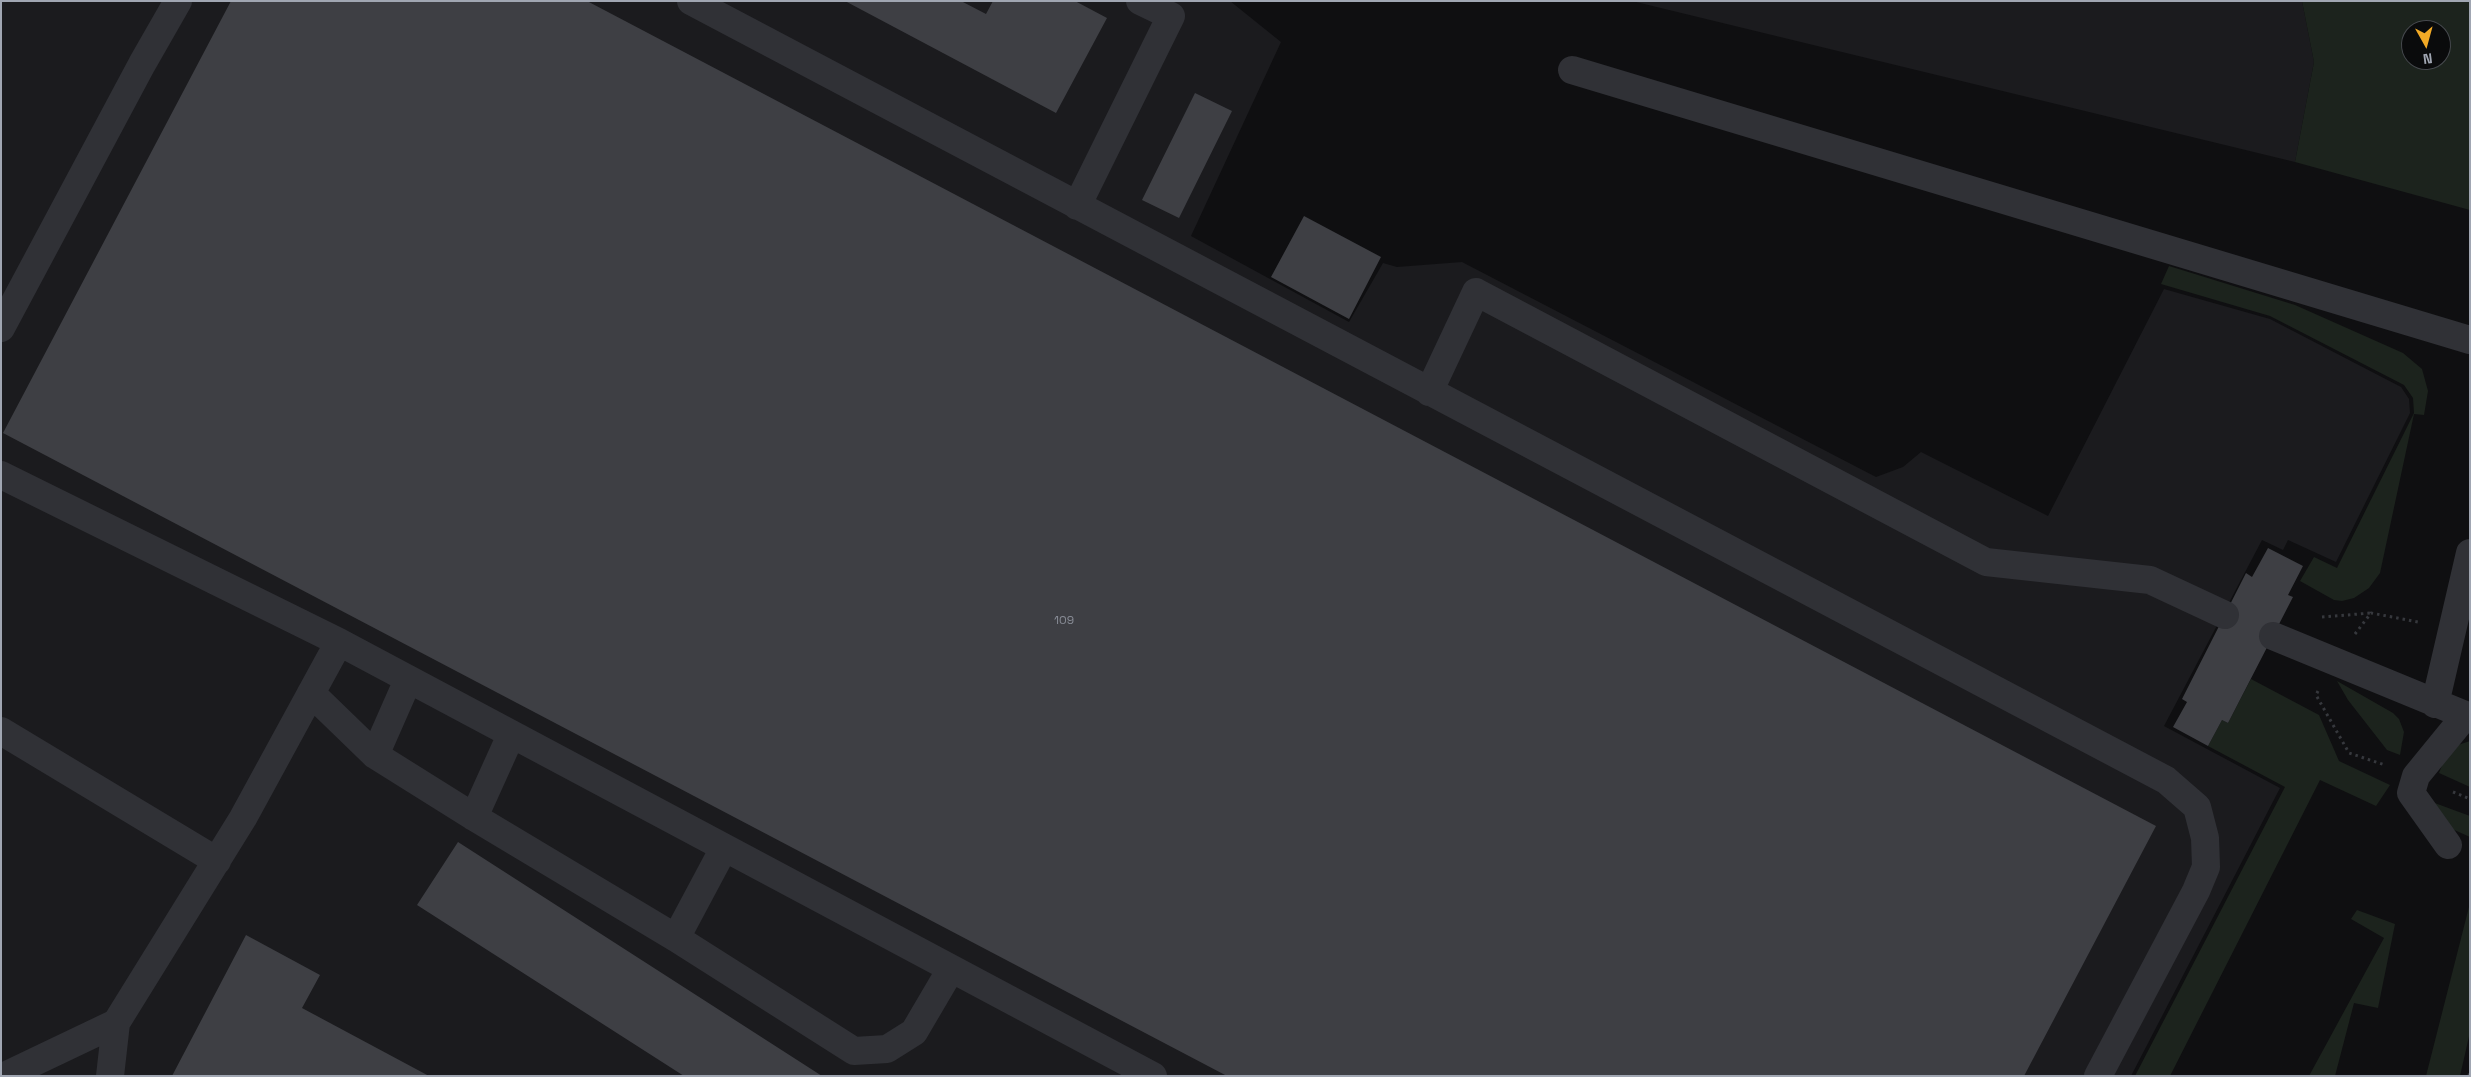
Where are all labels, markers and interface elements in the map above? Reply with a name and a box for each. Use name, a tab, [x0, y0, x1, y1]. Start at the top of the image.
north arrow	[2401, 20, 2451, 70]
text: N	[2422, 49, 2433, 68]
house number: 109	[1054, 614, 1074, 628]

